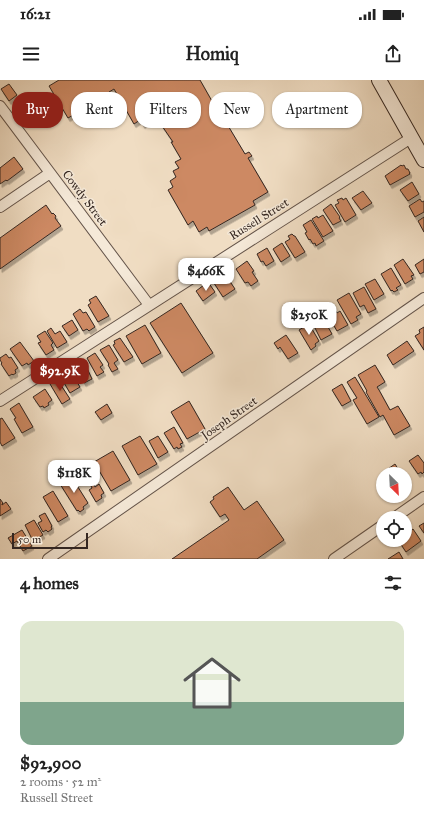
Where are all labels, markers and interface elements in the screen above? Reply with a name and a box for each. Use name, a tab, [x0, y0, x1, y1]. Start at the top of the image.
text: 16:21	[20, 5, 51, 23]
icon: menu	[20, 43, 42, 65]
text: Homiq	[185, 43, 239, 65]
icon: share	[382, 43, 404, 65]
chip: Buy	[12, 92, 63, 128]
chip: Rent	[71, 92, 127, 128]
chip: Filters	[135, 92, 201, 128]
chip: New	[209, 92, 264, 128]
chip: Apartment	[272, 92, 362, 128]
street label: Cowdy Street	[60, 167, 111, 229]
street label: Russell Street	[227, 195, 292, 243]
pin: $466K	[178, 258, 234, 292]
text: $466K	[187, 263, 225, 279]
pin: $250K	[281, 302, 337, 336]
text: $250K	[291, 307, 327, 323]
pin: $92.9K	[27, 358, 93, 392]
text: $92.9K	[40, 363, 80, 379]
street label: Joseph Street	[197, 393, 261, 444]
pin: $118K	[46, 460, 102, 494]
text: $118K	[57, 465, 91, 481]
north arrow	[376, 467, 412, 503]
map controls	[376, 467, 412, 547]
button: locate	[376, 511, 412, 547]
scale bar	[12, 531, 88, 550]
text: 50 m	[18, 533, 41, 546]
icon: filters	[382, 572, 404, 594]
text: 4 homes	[20, 573, 79, 594]
icon: home	[176, 647, 248, 719]
text: $92,900	[20, 753, 81, 774]
text: 2 rooms · 52 m²	[20, 774, 101, 790]
text: Russell Street	[20, 790, 93, 806]

